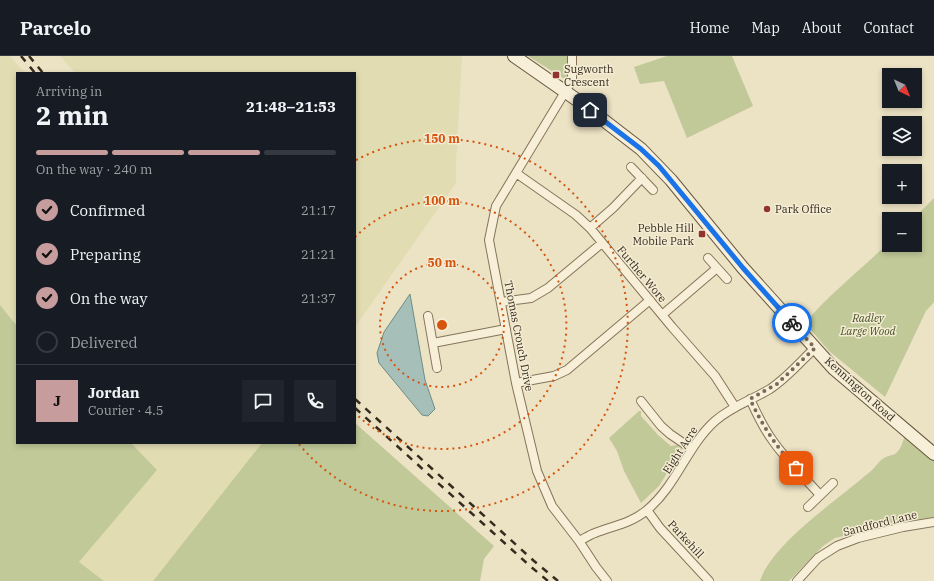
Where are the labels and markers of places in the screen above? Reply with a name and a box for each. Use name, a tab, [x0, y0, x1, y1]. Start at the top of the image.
place label: Sugworth Crescent	[564, 62, 614, 89]
marker: Sugworth Crescent	[551, 70, 561, 80]
pin	[573, 93, 607, 127]
place label: Park Office	[775, 202, 832, 216]
marker: Park Office	[762, 204, 772, 214]
place label: Pebble Hill Mobile Park	[632, 221, 695, 248]
marker: Pebble Hill Mobile Park	[697, 229, 707, 239]
centre of rings	[435, 318, 449, 332]
pin	[779, 451, 813, 485]

